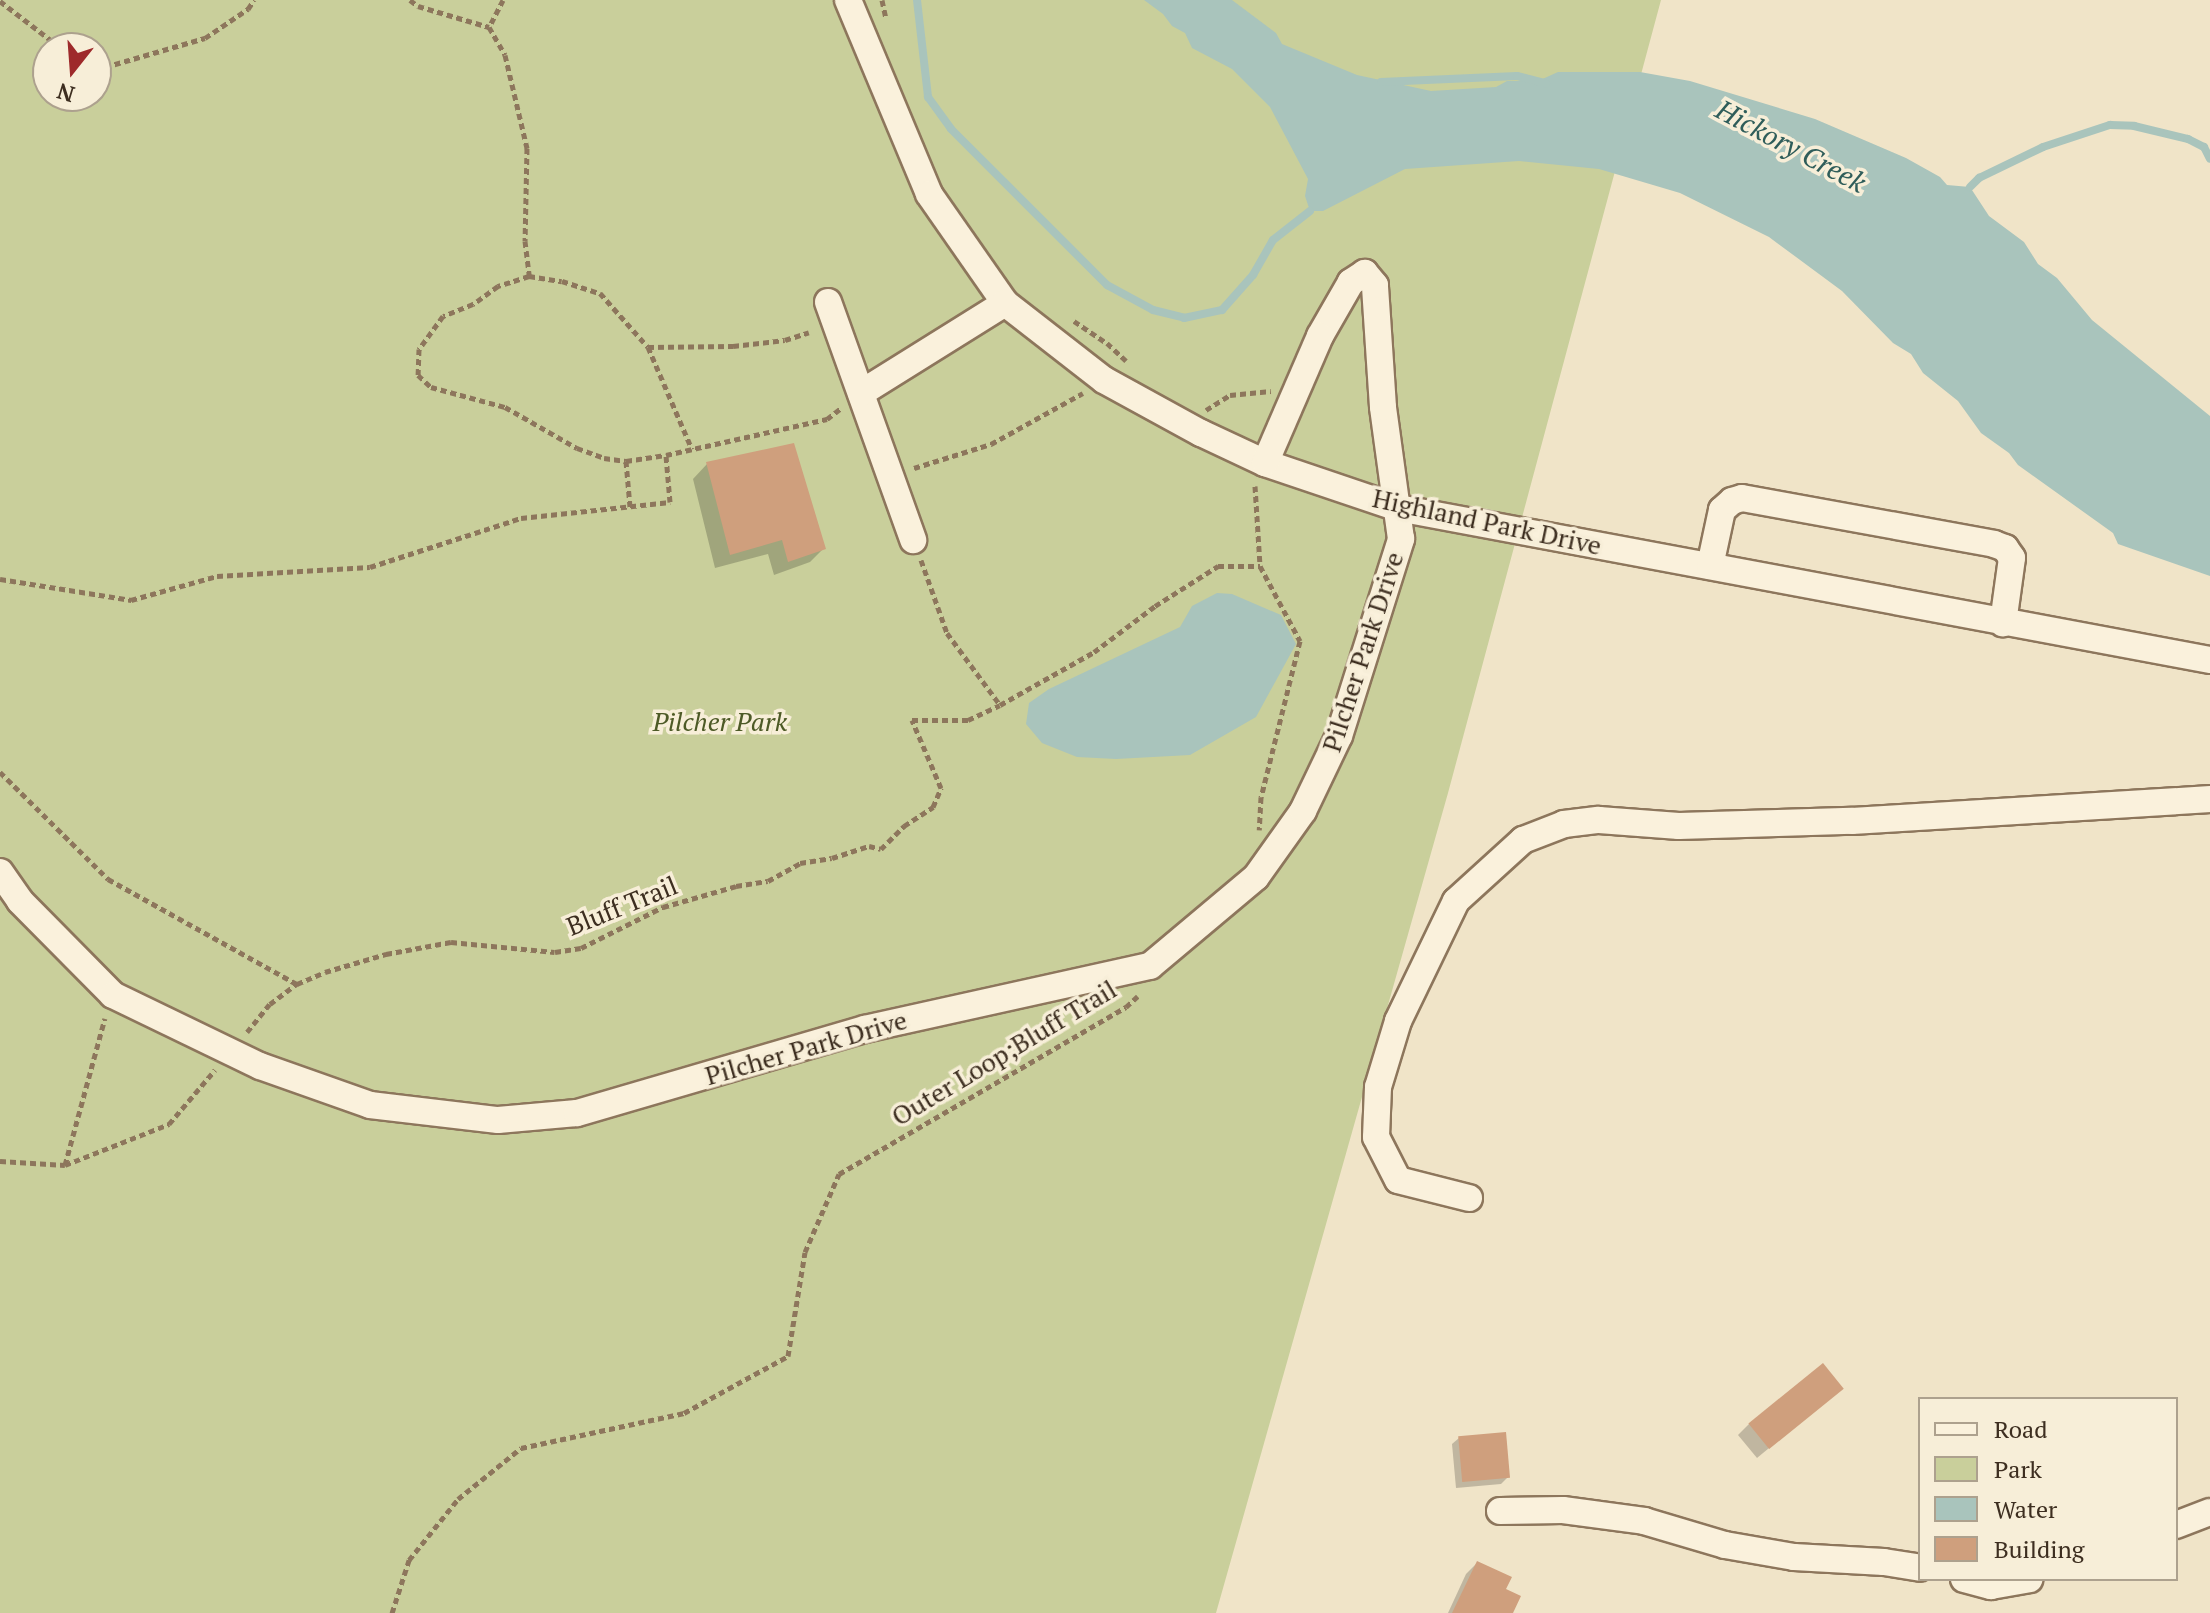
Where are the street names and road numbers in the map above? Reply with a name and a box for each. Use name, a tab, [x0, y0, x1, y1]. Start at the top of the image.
street label: Highland Park Drive	[1370, 483, 1604, 561]
street label: Pilcher Park Drive	[1316, 548, 1410, 756]
street label: Bluff Trail	[562, 870, 682, 942]
street label: Outer Loop;Bluff Trail	[886, 974, 1122, 1132]
street label: Pilcher Park Drive	[702, 1004, 910, 1092]

